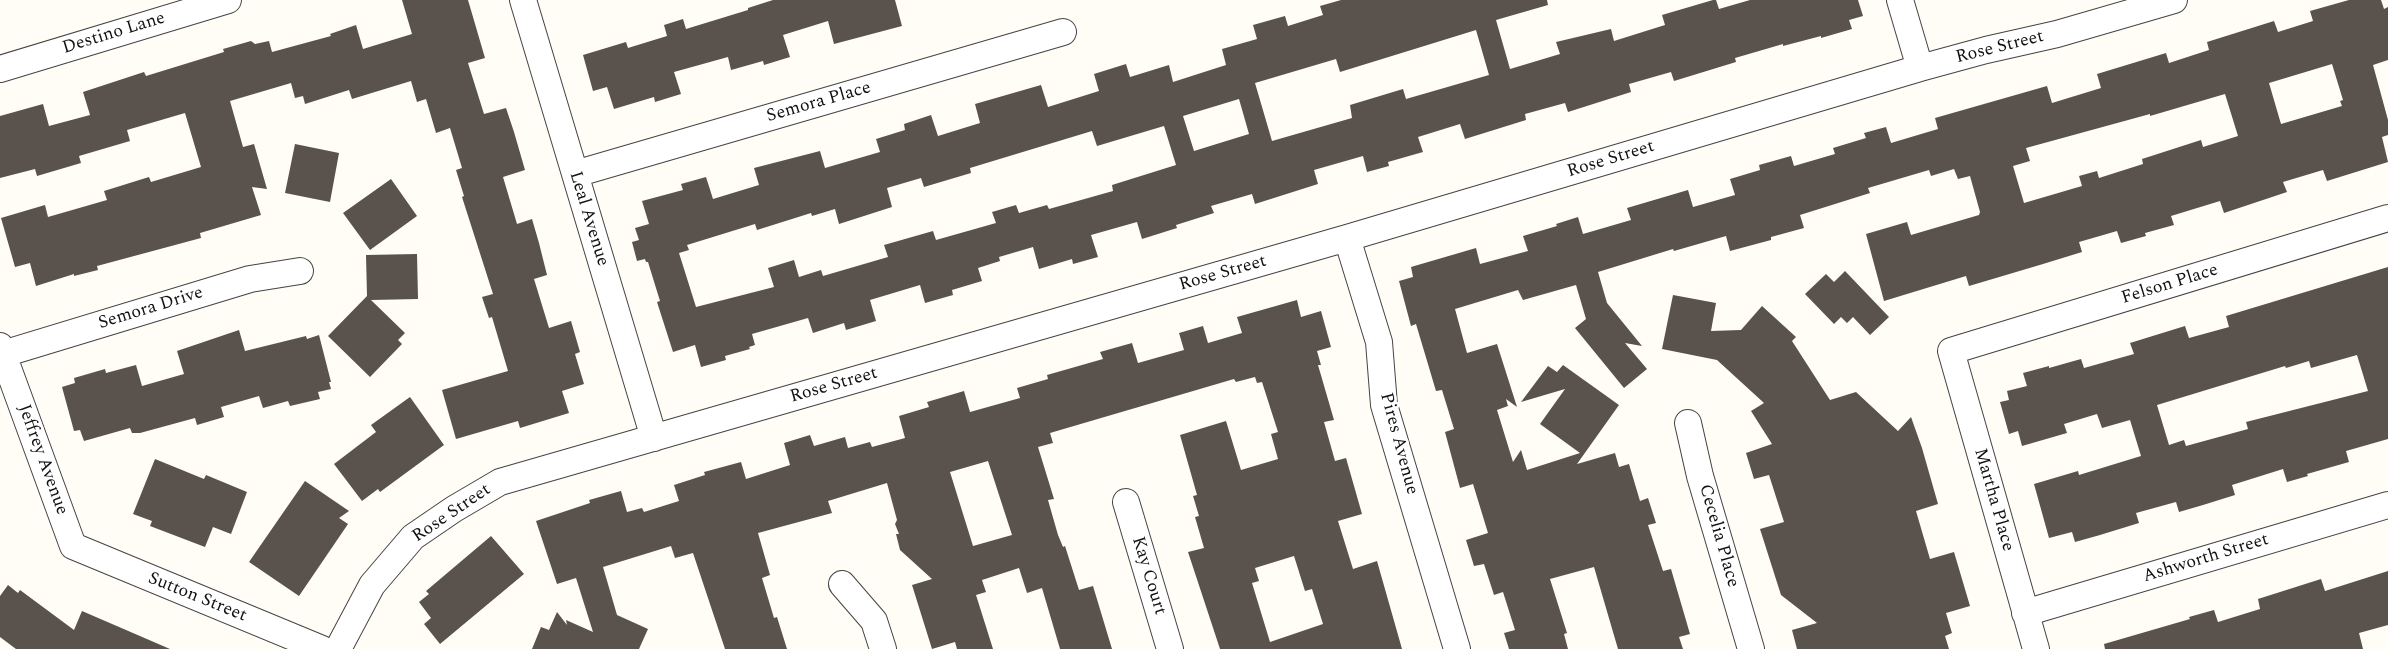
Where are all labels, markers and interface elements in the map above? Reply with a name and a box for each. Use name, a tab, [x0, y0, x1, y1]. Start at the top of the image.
street label: Destino Lane	[60, 8, 168, 60]
street label: Rose Street	[1954, 27, 2046, 69]
street label: Semora Place	[764, 78, 874, 128]
street label: Rose Street	[1565, 137, 1657, 183]
street label: Leal Avenue	[563, 169, 613, 269]
street label: Rose Street	[1177, 251, 1269, 297]
street label: Felson Place	[2119, 260, 2221, 310]
street label: Semora Drive	[96, 283, 206, 335]
street label: Rose Street	[788, 363, 880, 409]
street label: Pires Avenue	[1374, 391, 1422, 497]
street label: Jeffrey Avenue	[12, 402, 72, 518]
street label: Martha Place	[1968, 446, 2018, 554]
street label: Rose Street	[409, 480, 495, 548]
street label: Cecelia Place	[1693, 482, 1743, 590]
street label: Ashworth Street	[2140, 530, 2272, 588]
street label: Kay Court	[1126, 534, 1170, 618]
street label: Sutton Street	[145, 568, 249, 628]

